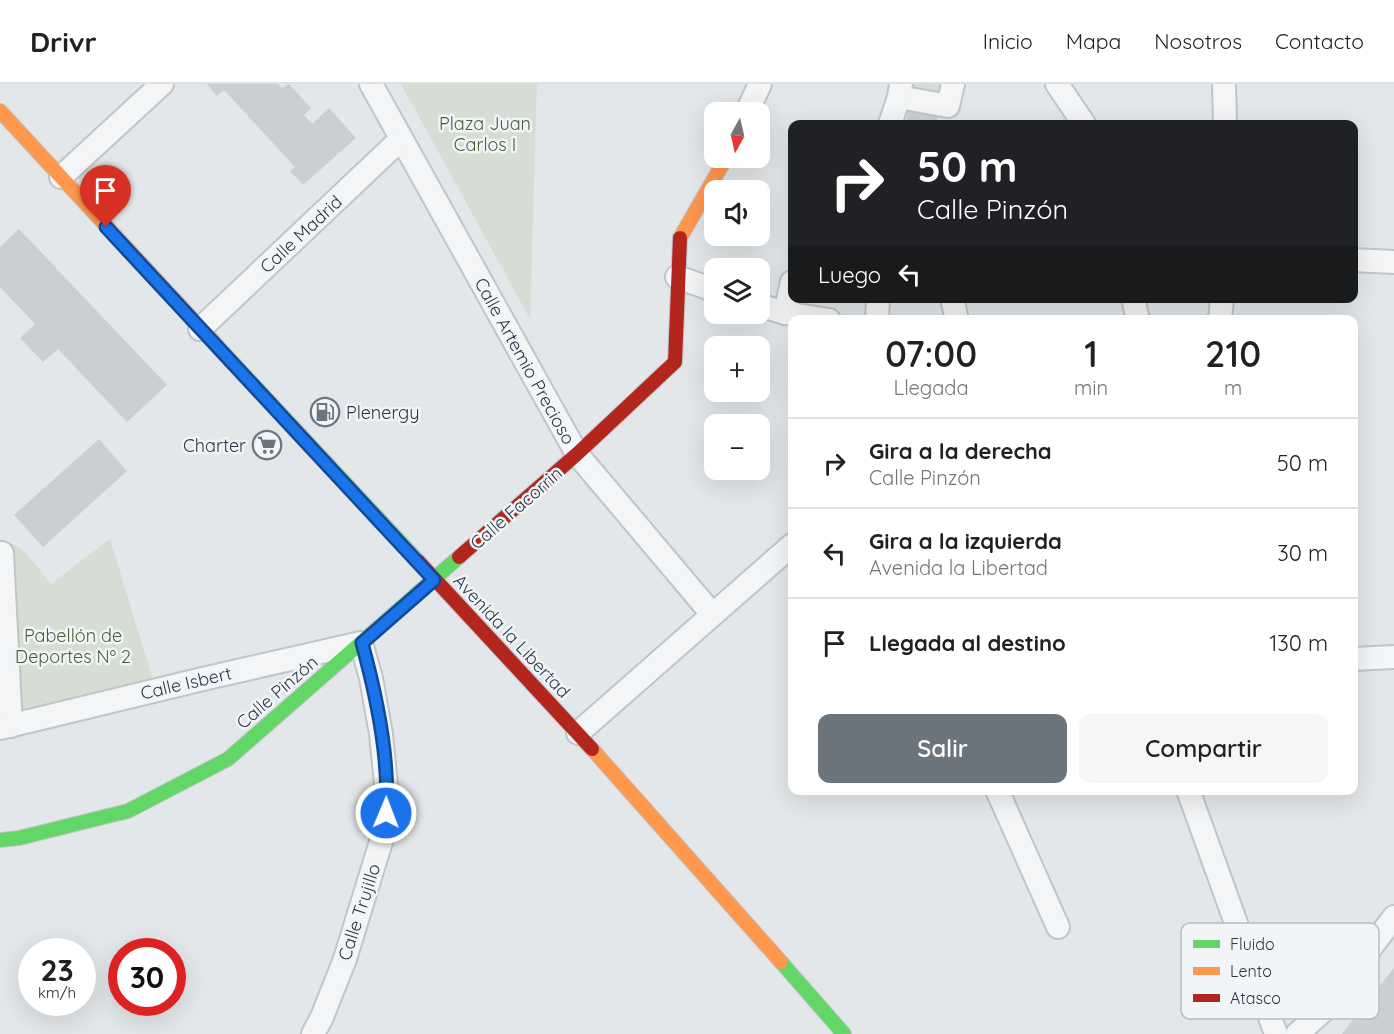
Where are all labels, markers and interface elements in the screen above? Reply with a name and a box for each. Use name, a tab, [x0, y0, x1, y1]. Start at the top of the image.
text: Drivr	[30, 24, 97, 59]
text: Inicio	[983, 28, 1033, 54]
text: Mapa	[1066, 28, 1121, 54]
text: Nosotros	[1154, 28, 1242, 54]
text: Contacto	[1275, 28, 1364, 54]
north arrow	[704, 102, 770, 168]
map controls	[704, 102, 770, 480]
park label: Plaza Juan Carlos I	[439, 112, 531, 156]
text: 50 m	[917, 140, 1017, 193]
icon: right	[818, 144, 896, 222]
pin	[80, 165, 131, 227]
icon: arrive	[89, 174, 122, 207]
button: sound	[704, 180, 770, 246]
street label: Calle Madrid	[255, 190, 347, 278]
text: Calle Pinzón	[917, 192, 1068, 226]
button: layers	[704, 258, 770, 324]
icon: left	[893, 258, 926, 291]
text: Luego	[818, 261, 881, 289]
street label: Calle Artemio Precioso	[470, 273, 580, 449]
text: 07:00	[885, 331, 977, 376]
text: 1	[1084, 331, 1098, 376]
text: 210	[1205, 331, 1261, 376]
button: +	[704, 336, 770, 402]
text: Llegada	[894, 375, 969, 400]
text: min	[1074, 375, 1108, 400]
text: m	[1224, 375, 1242, 400]
fuel station icon: Plenergy	[309, 396, 341, 428]
place label: Plenergy	[346, 401, 420, 424]
button: −	[704, 414, 770, 480]
supermarket icon: Charter	[251, 429, 283, 461]
place label: Charter	[183, 434, 246, 457]
text: Gira a la derecha	[869, 437, 1052, 465]
icon: right	[818, 447, 851, 480]
text: 50 m	[1277, 449, 1328, 477]
street label: Calle Facorrin	[465, 462, 567, 554]
text: Calle Pinzón	[869, 465, 981, 490]
text: Gira a la izquierda	[869, 527, 1062, 555]
icon: left	[818, 537, 851, 570]
text: 30 m	[1277, 539, 1328, 567]
text: Avenida la Libertad	[869, 555, 1048, 580]
street label: Avenida la Libertad	[449, 569, 575, 703]
park label: Pabellón de Deportes Nº 2	[15, 624, 131, 668]
icon: arrive	[818, 627, 851, 660]
text: Llegada al destino	[869, 629, 1066, 657]
text: 130 m	[1269, 629, 1328, 657]
street label: Calle Pinzón	[231, 650, 323, 734]
street label: Calle Isbert	[138, 661, 234, 705]
button: Salir	[818, 714, 1067, 783]
button: Compartir	[1079, 714, 1328, 783]
position arrow	[354, 781, 418, 845]
street label: Calle Trujillo	[333, 861, 385, 963]
legend	[1181, 923, 1379, 1019]
text: Fluido	[1230, 934, 1275, 954]
speed limit sign: 30	[108, 938, 186, 1016]
text: 23	[40, 951, 74, 989]
text: Lento	[1230, 961, 1272, 981]
text: km/h	[38, 983, 76, 1002]
text: Atasco	[1230, 988, 1281, 1008]

